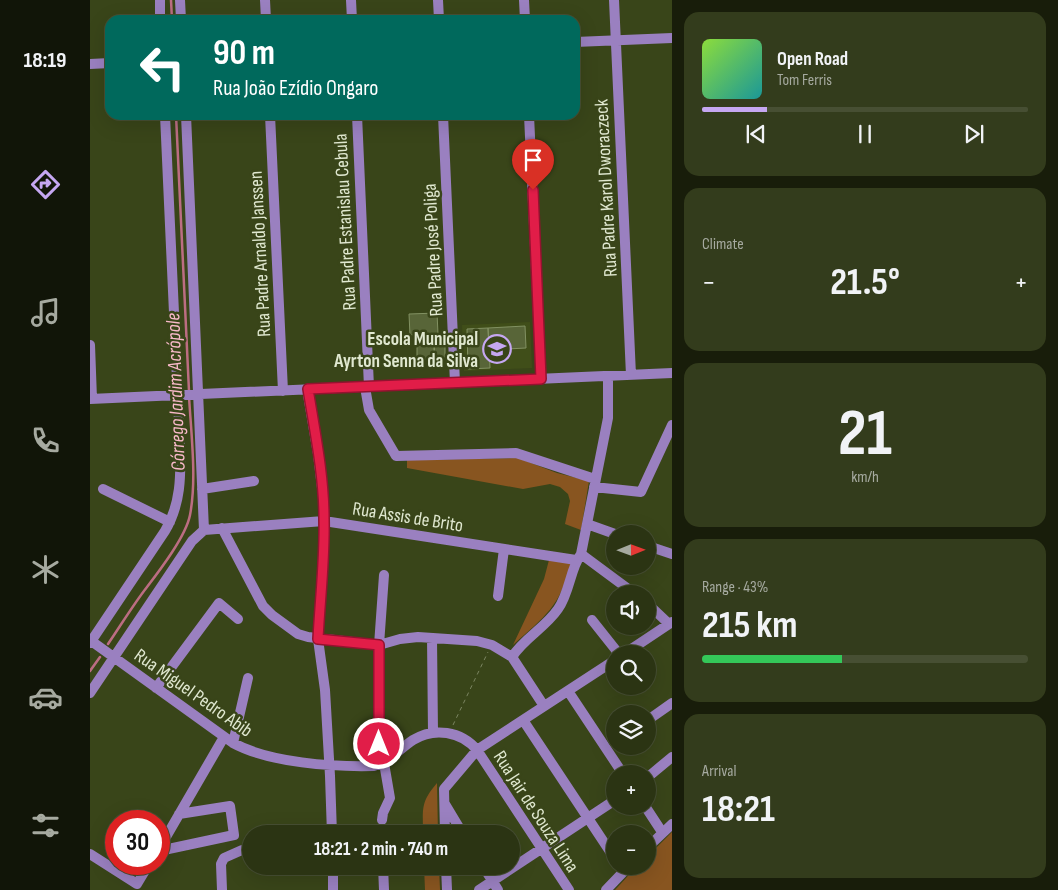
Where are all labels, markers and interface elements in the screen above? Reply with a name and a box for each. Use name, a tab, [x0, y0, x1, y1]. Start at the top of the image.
text: 90 m	[213, 32, 275, 75]
icon: left	[130, 35, 195, 100]
text: 18:19	[24, 47, 66, 74]
text: Open Road	[777, 48, 848, 71]
text: Tom Ferris	[777, 71, 832, 90]
text: Rua João Ezídio Ongaro	[213, 75, 378, 102]
street label: Rua Padre Karol Dworaczeck	[590, 98, 623, 277]
icon: previous	[742, 120, 770, 148]
icon: pause	[851, 120, 879, 148]
icon: next	[960, 120, 988, 148]
street label: Rua Padre Estanislau Cebula	[329, 133, 362, 311]
pin	[512, 139, 554, 190]
icon: arrive	[519, 146, 547, 174]
icon: directions	[28, 167, 63, 202]
street label: Rua Padre Arnaldo Janssen	[245, 170, 276, 338]
street label: Rua Padre José Poliga	[419, 183, 448, 317]
text: Climate	[702, 235, 744, 254]
text: 21.5°	[830, 260, 900, 305]
text: −	[702, 266, 716, 299]
text: +	[1014, 266, 1028, 299]
icon: music	[28, 295, 63, 330]
water label: Córrego Jardim Acrópole	[161, 312, 191, 471]
place label: Escola Municipal Ayrton Senna da Silva	[333, 328, 478, 373]
school or university icon: Escola Municipal Ayrton Senna da Silva	[482, 334, 512, 364]
text: 21	[838, 396, 892, 474]
icon: phone	[28, 423, 63, 458]
text: km/h	[851, 468, 879, 487]
street label: Rua Assis de Brito	[351, 497, 465, 538]
north arrow	[606, 525, 656, 575]
map controls	[606, 525, 656, 875]
icon: climate	[28, 552, 63, 587]
text: Range · 43%	[702, 578, 768, 597]
button: sound	[606, 585, 656, 635]
text: 215 km	[702, 603, 798, 648]
street label: Rua Miguel Pedro Abib	[130, 644, 257, 742]
button: search	[606, 645, 656, 695]
icon: car	[28, 680, 63, 715]
button: layers	[606, 705, 656, 755]
position arrow	[352, 717, 404, 769]
street label: Rua Jair de Souza Lima	[488, 747, 584, 877]
text: Arrival	[702, 762, 736, 781]
button: +	[606, 765, 656, 815]
text: 18:21	[702, 787, 775, 832]
icon: filters	[28, 808, 63, 843]
speed limit sign: 30	[105, 810, 170, 875]
button: −	[606, 825, 656, 875]
text: 18:21 · 2 min · 740 m	[314, 838, 448, 861]

